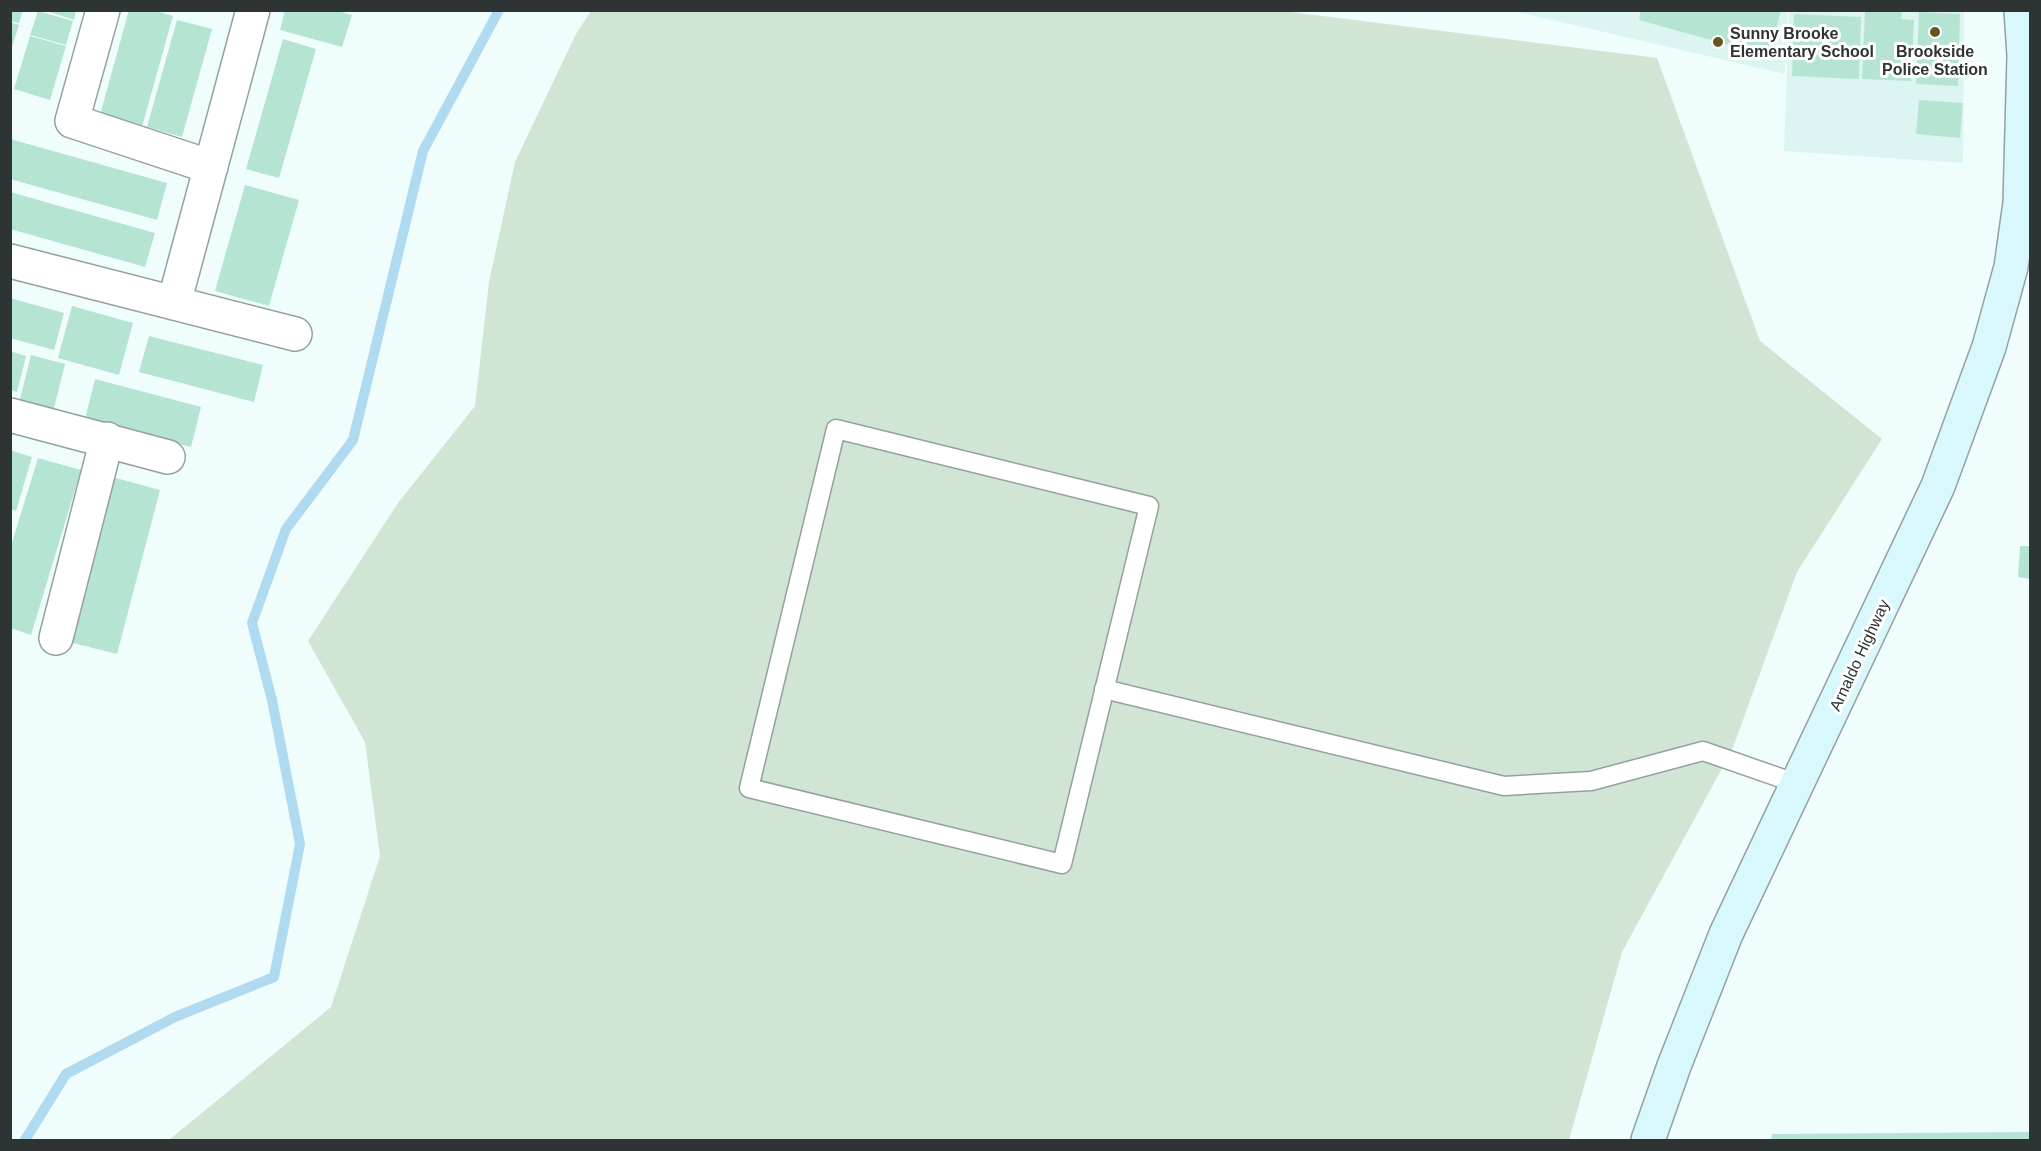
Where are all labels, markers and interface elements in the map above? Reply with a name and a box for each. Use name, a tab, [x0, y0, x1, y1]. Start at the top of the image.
place label: Sunny Brooke Elementary School	[1730, 25, 1874, 60]
marker: Brookside Police Station	[1928, 25, 1942, 39]
marker: Sunny Brooke Elementary School	[1711, 35, 1725, 49]
place label: Brookside Police Station	[1882, 43, 1988, 78]
street label: Arnaldo Highway	[1826, 597, 1893, 714]

